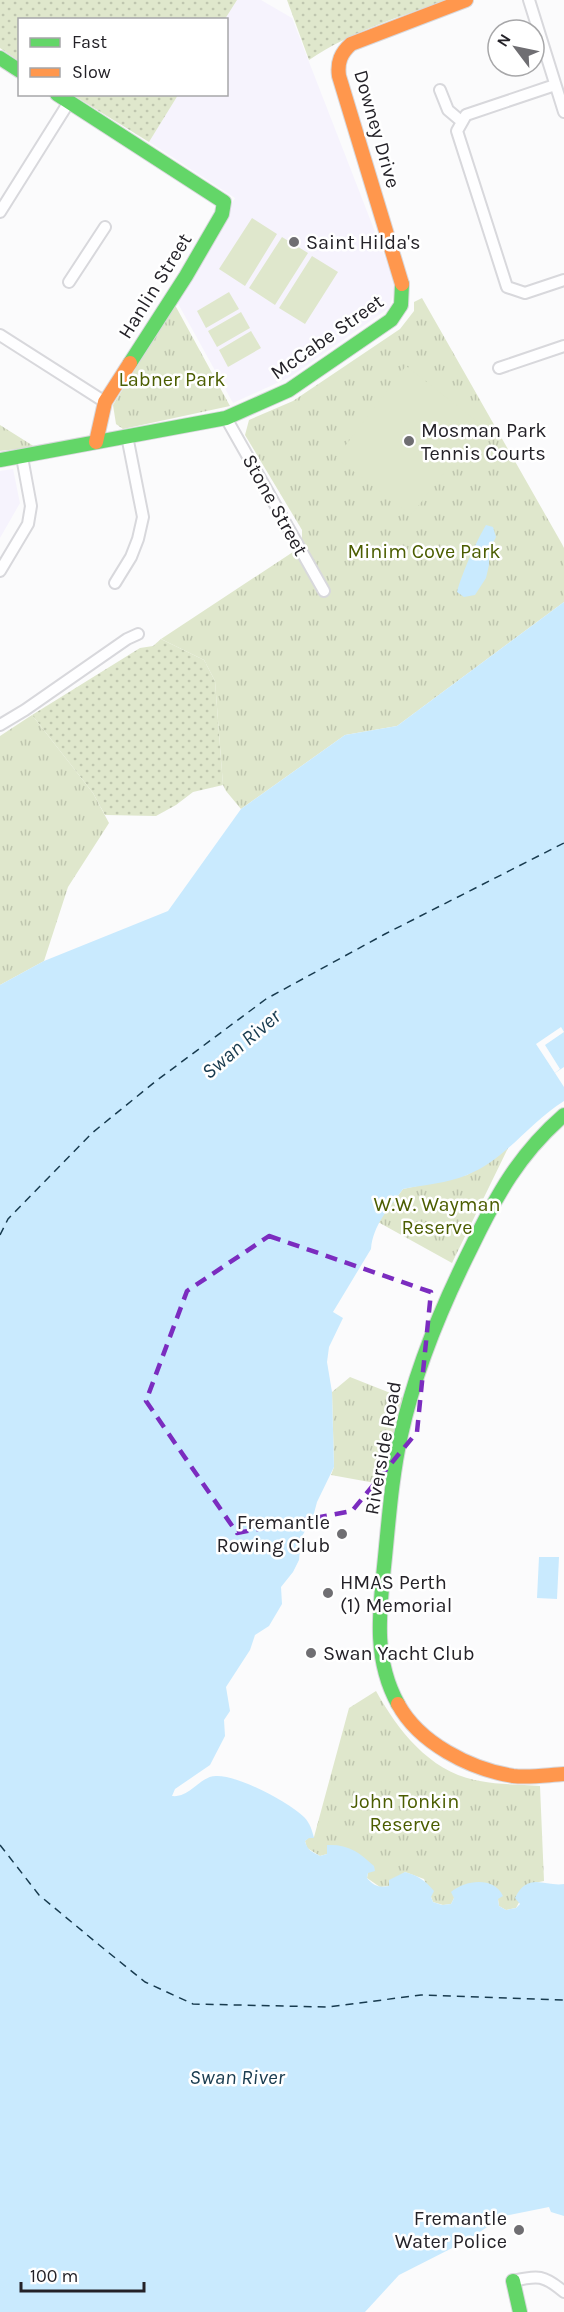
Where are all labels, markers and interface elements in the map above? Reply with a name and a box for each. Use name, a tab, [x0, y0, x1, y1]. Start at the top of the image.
legend	[18, 18, 228, 96]
north arrow	[486, 18, 546, 78]
text: N	[493, 30, 515, 50]
text: Fast	[72, 31, 107, 53]
text: Slow	[72, 61, 111, 83]
street label: Downey Drive	[349, 67, 405, 191]
street label: Hanlin Street	[114, 229, 197, 343]
place label: Saint Hilda's	[306, 231, 420, 254]
marker: Saint Hilda's	[287, 235, 301, 249]
street label: McCabe Street	[266, 289, 388, 384]
park label: Labner Park	[118, 368, 226, 391]
place label: Mosman Park Tennis Courts	[421, 419, 547, 465]
marker: Mosman Park Tennis Courts	[402, 434, 416, 448]
street label: Stone Street	[238, 450, 313, 560]
park label: Minim Cove Park	[347, 540, 501, 563]
water label: Swan River	[197, 1004, 286, 1084]
park label: W.W. Wayman Reserve	[374, 1193, 501, 1239]
street label: Riverside Road	[360, 1379, 406, 1517]
place label: Fremantle Rowing Club	[216, 1511, 330, 1557]
marker: Fremantle Rowing Club	[335, 1527, 349, 1541]
place label: HMAS Perth (1) Memorial	[340, 1571, 452, 1617]
marker: HMAS Perth (1) Memorial	[321, 1586, 335, 1600]
place label: Swan Yacht Club	[323, 1642, 475, 1665]
marker: Swan Yacht Club	[304, 1646, 318, 1660]
park label: John Tonkin Reserve	[351, 1790, 459, 1836]
water label: Swan River	[189, 2065, 285, 2089]
place label: Fremantle Water Police	[395, 2207, 507, 2253]
marker: Fremantle Water Police	[512, 2223, 526, 2237]
scale bar	[21, 2255, 144, 2293]
text: 100 m	[30, 2265, 78, 2287]

